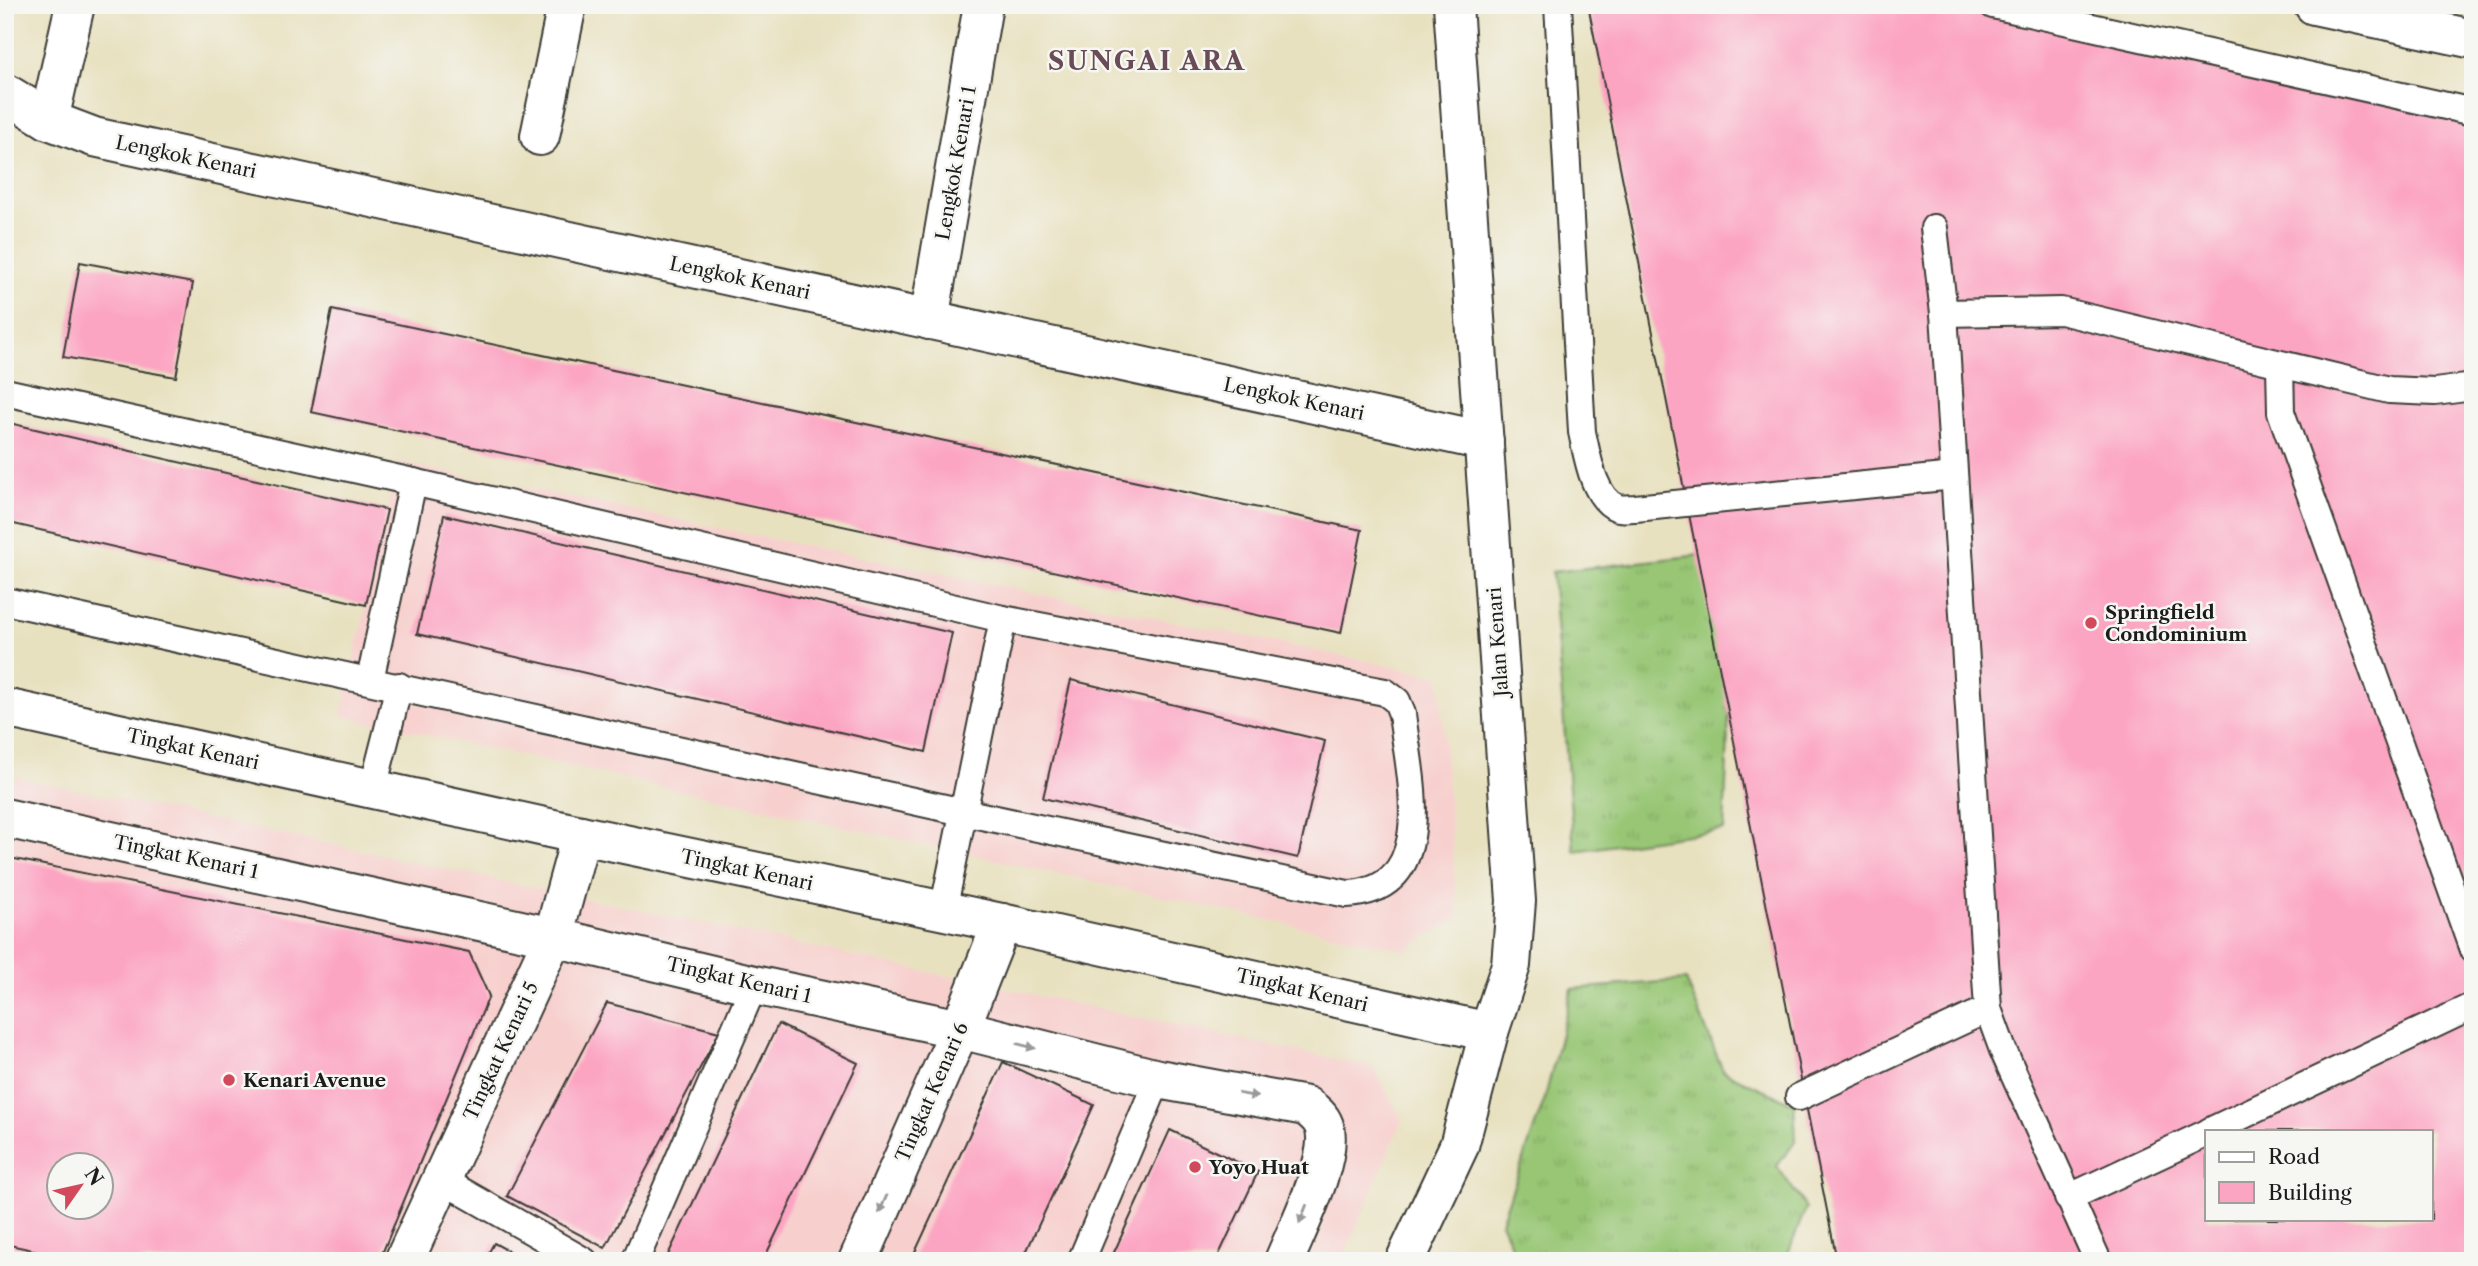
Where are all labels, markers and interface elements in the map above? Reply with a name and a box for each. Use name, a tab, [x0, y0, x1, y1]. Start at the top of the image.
district label: SUNGAI ARA	[1048, 45, 1246, 77]
street label: Lengkok Kenari 1	[931, 84, 981, 242]
street label: Lengkok Kenari	[114, 131, 259, 183]
street label: Lengkok Kenari	[668, 252, 813, 304]
street label: Lengkok Kenari	[1222, 373, 1367, 425]
street label: Jalan Kenari	[1483, 586, 1514, 701]
place label: Springfield Condominium	[2105, 601, 2247, 646]
marker: Springfield Condominium	[2083, 615, 2099, 631]
street label: Tingkat Kenari	[125, 724, 261, 774]
street label: Tingkat Kenari 1	[111, 830, 261, 884]
street label: Tingkat Kenari	[679, 845, 815, 895]
street label: Tingkat Kenari 1	[664, 952, 814, 1008]
street label: Tingkat Kenari	[1234, 964, 1370, 1016]
street label: Tingkat Kenari 5	[459, 978, 543, 1124]
street label: Tingkat Kenari 6	[891, 1018, 973, 1166]
one-way arrow	[1015, 1041, 1037, 1052]
place label: Kenari Avenue	[243, 1069, 386, 1092]
marker: Kenari Avenue	[221, 1072, 237, 1088]
one-way arrow	[1237, 1090, 1259, 1101]
legend	[2205, 1130, 2432, 1220]
text: Road	[2268, 1144, 2320, 1169]
north arrow	[46, 1150, 116, 1220]
place label: Yoyo Huat	[1208, 1156, 1309, 1179]
marker: Yoyo Huat	[1187, 1159, 1203, 1175]
text: N	[80, 1163, 108, 1190]
text: Building	[2268, 1180, 2353, 1205]
one-way arrow	[877, 1193, 888, 1214]
one-way arrow	[1297, 1204, 1308, 1225]

